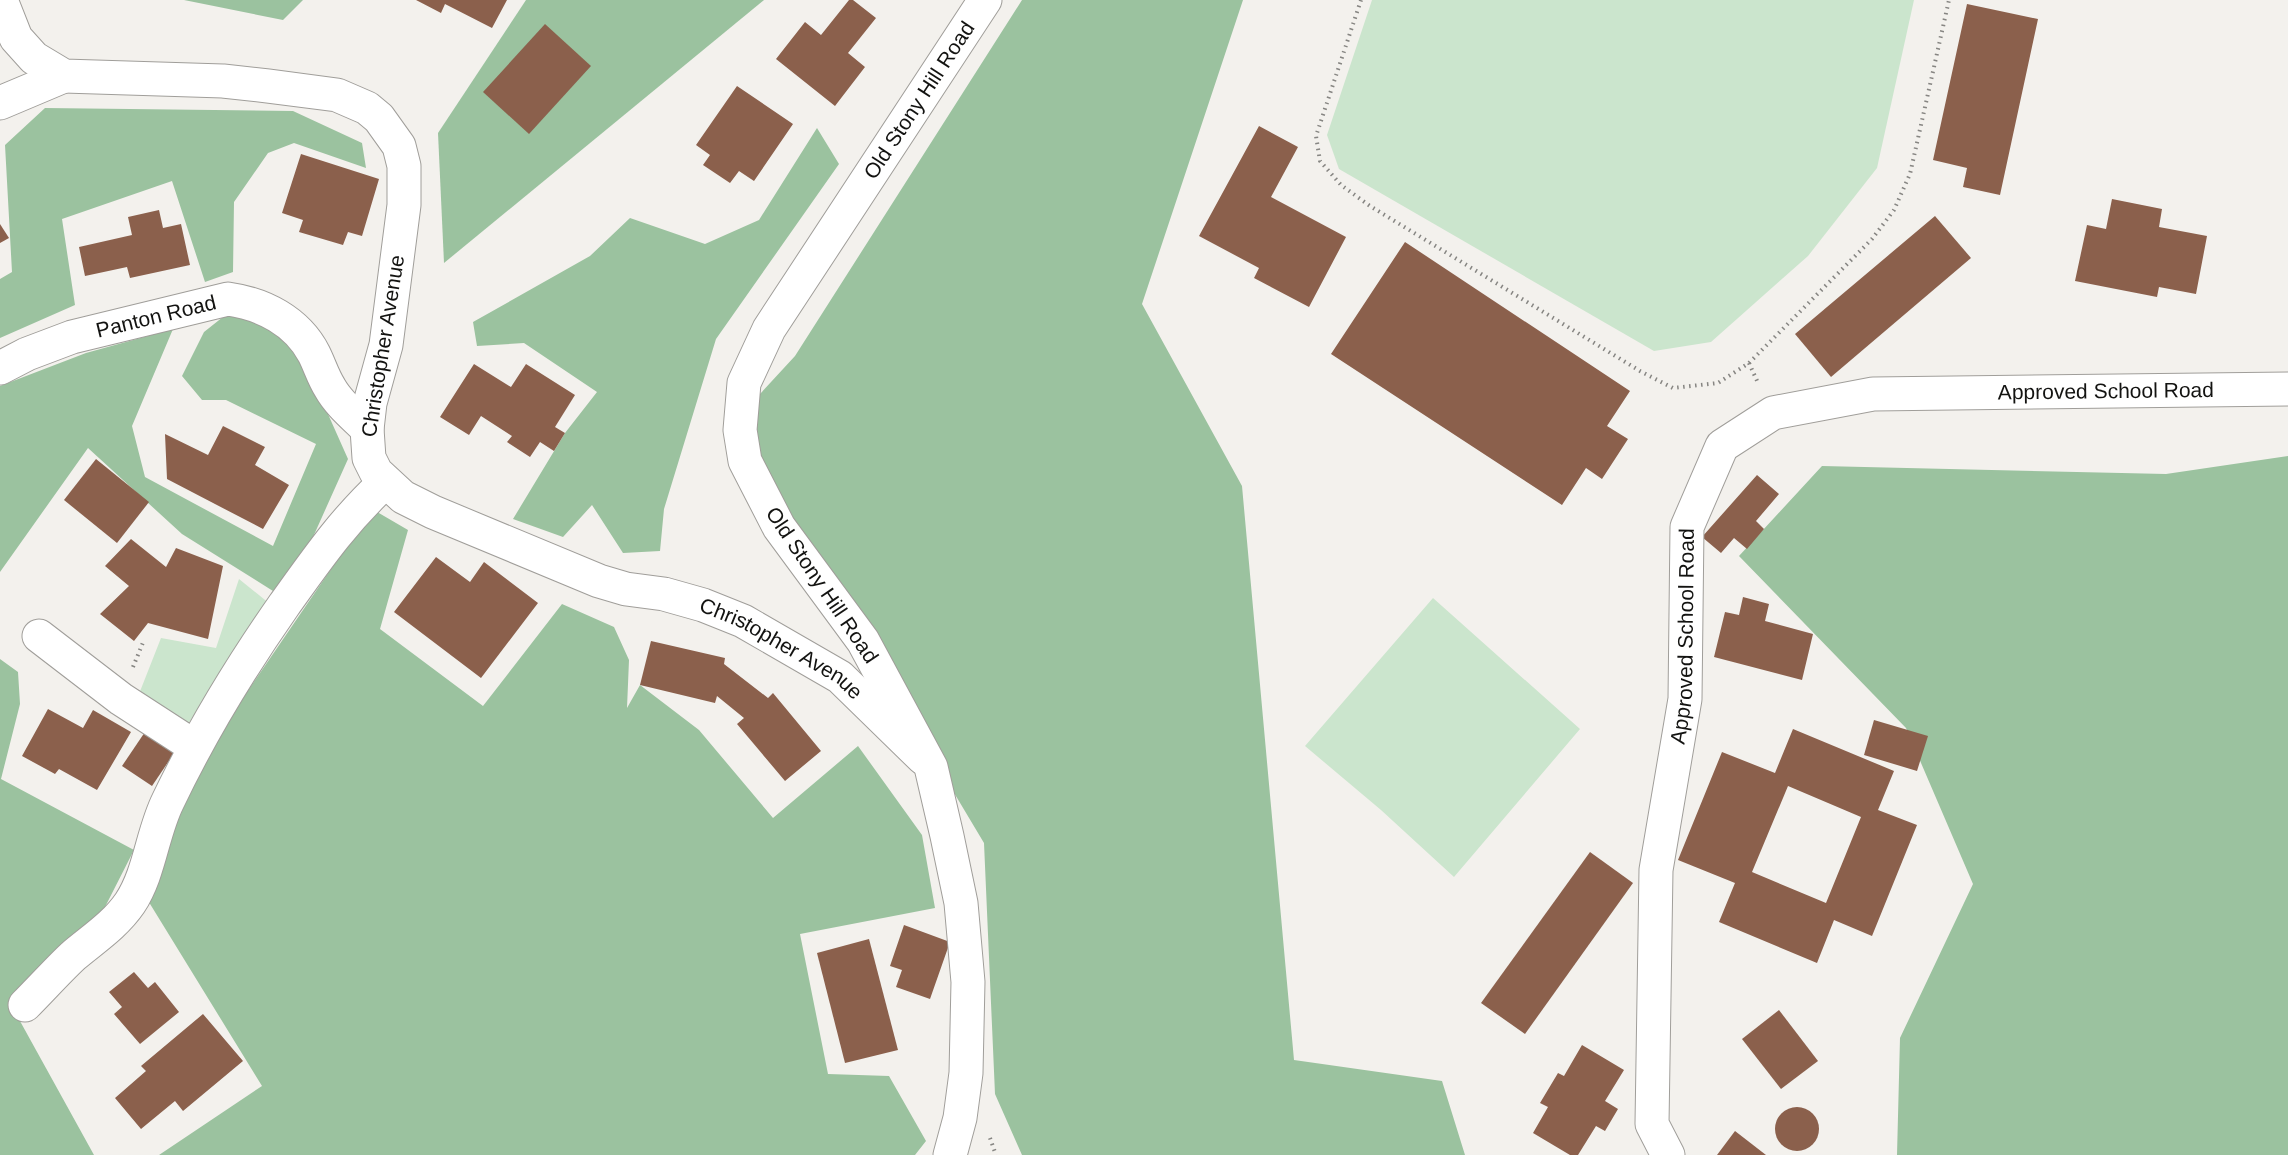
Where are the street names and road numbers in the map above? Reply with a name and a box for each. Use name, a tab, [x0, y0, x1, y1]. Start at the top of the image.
street label: Old Stony Hill Road	[859, 17, 979, 183]
street label: Christopher Avenue	[357, 253, 408, 439]
street label: Panton Road	[94, 290, 218, 342]
street label: Approved School Road	[1998, 378, 2214, 403]
street label: Old Stony Hill Road	[762, 502, 883, 667]
street label: Approved School Road	[1666, 528, 1698, 746]
street label: Christopher Avenue	[697, 593, 867, 703]

